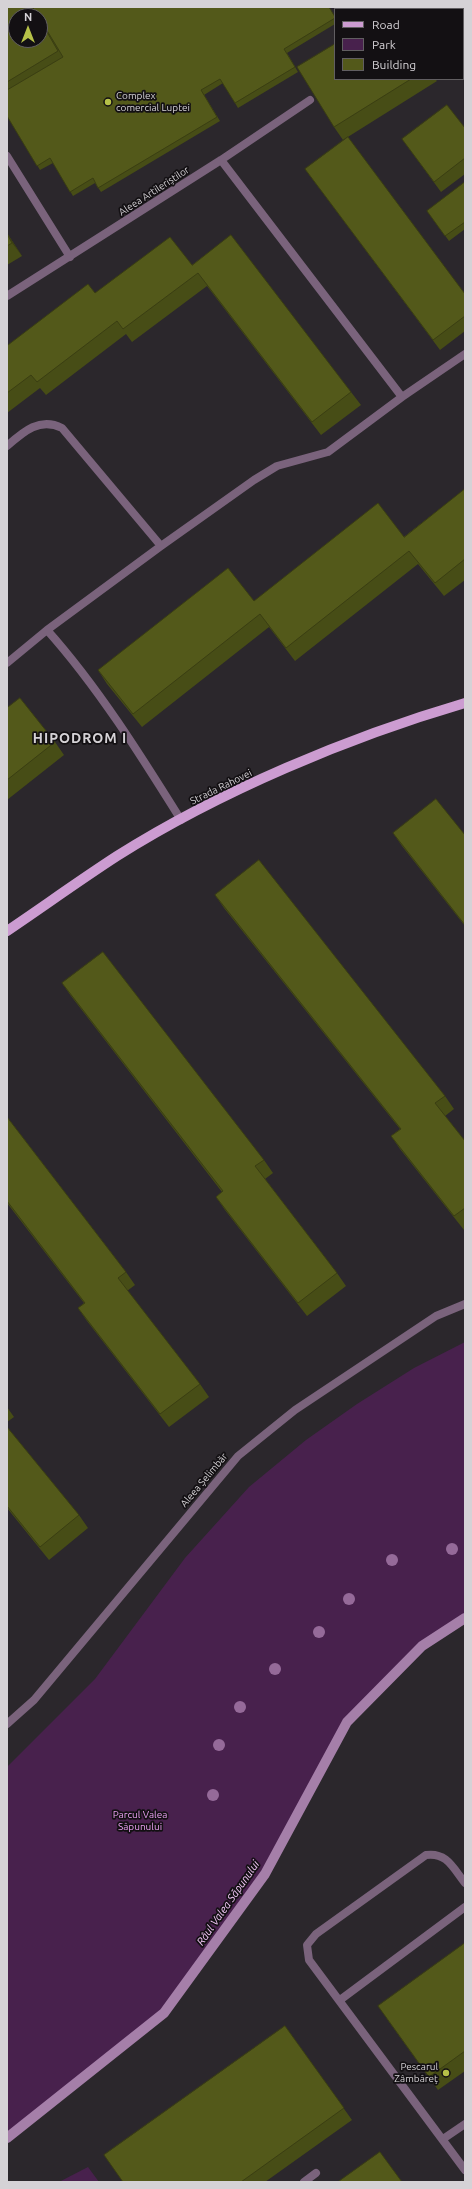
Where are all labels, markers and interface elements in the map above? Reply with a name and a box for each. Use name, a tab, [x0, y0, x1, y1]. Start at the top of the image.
north arrow	[8, 8, 48, 48]
legend	[334, 8, 464, 80]
text: N	[24, 11, 32, 23]
text: Road	[372, 18, 400, 31]
text: Park	[372, 38, 396, 51]
text: Building	[372, 58, 416, 71]
place label: Complex comercial Luptei	[116, 90, 190, 114]
marker: Complex comercial Luptei	[103, 97, 113, 107]
street label: Aleea Artileriștilor	[117, 164, 191, 218]
district label: HIPODROM I	[33, 730, 127, 746]
street label: Strada Rahovei	[188, 767, 254, 807]
street label: Aleea Șelimbăr	[178, 1451, 230, 1509]
park label: Parcul Valea Săpunului	[113, 1809, 167, 1832]
water label: Râul Valea Săpunului	[194, 1858, 262, 1948]
place label: Pescarul Zâmbăreț	[394, 2061, 438, 2084]
marker: Pescarul Zâmbăreț	[441, 2068, 451, 2078]

